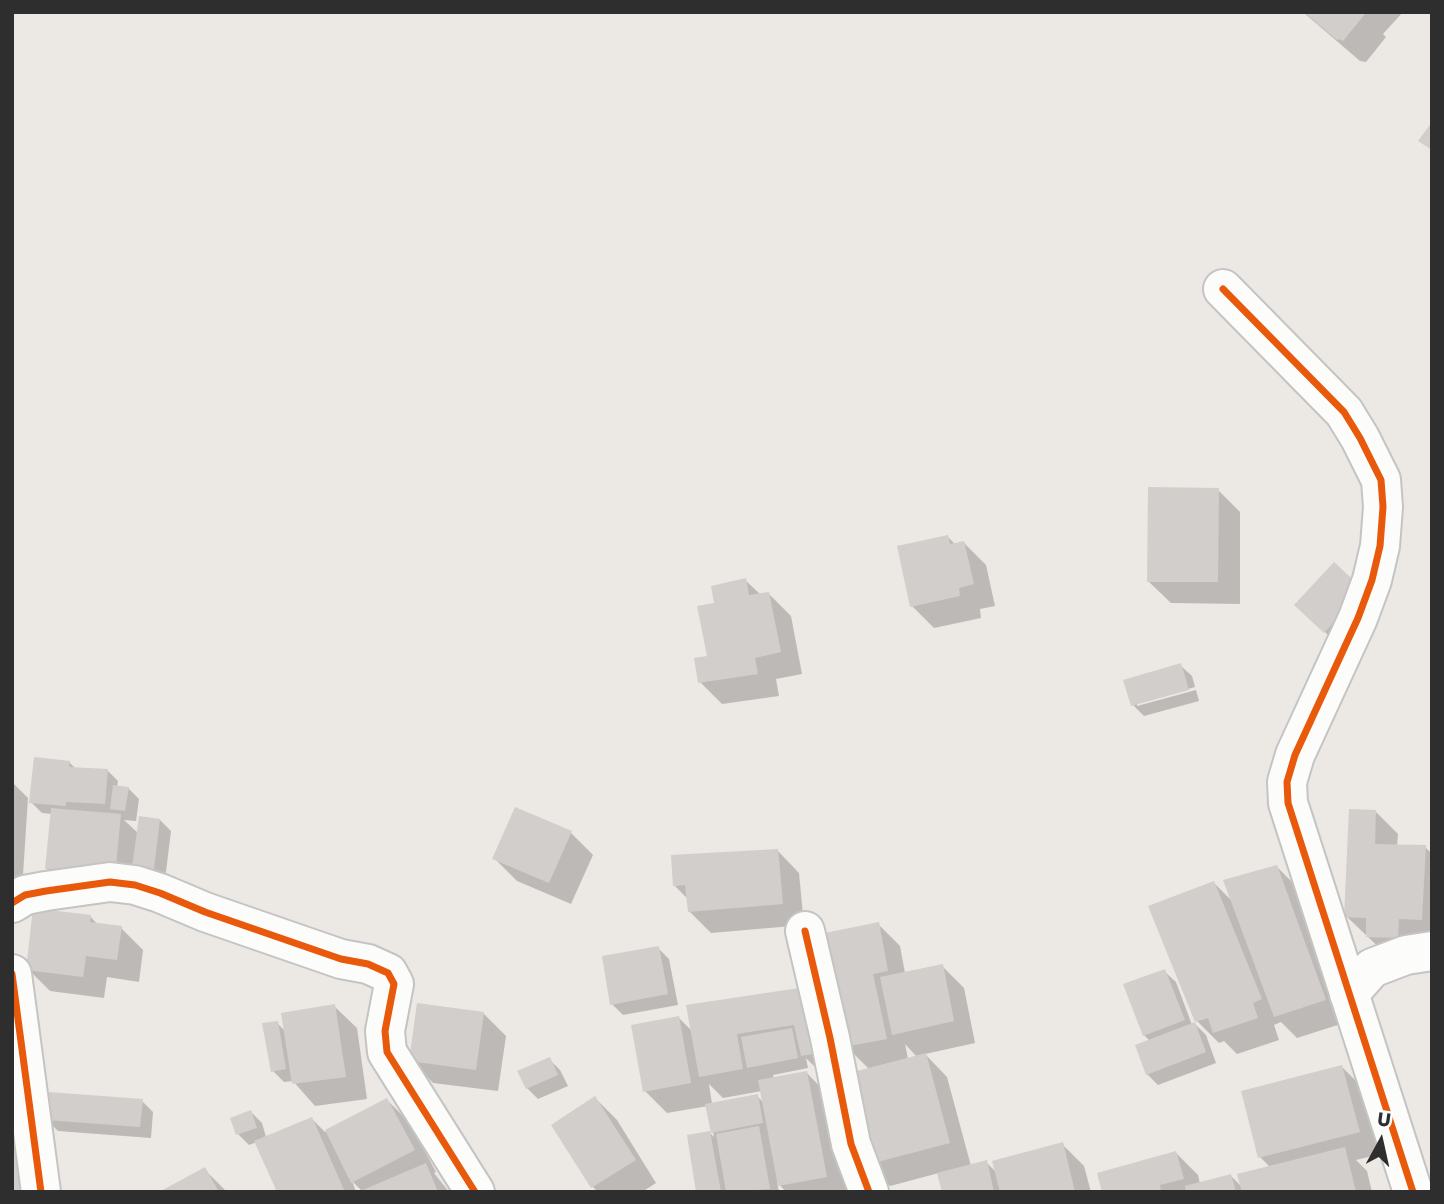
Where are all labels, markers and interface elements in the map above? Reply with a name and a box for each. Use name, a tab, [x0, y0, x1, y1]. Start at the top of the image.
text: U	[1375, 1105, 1393, 1134]
north arrow	[1346, 1106, 1416, 1176]

